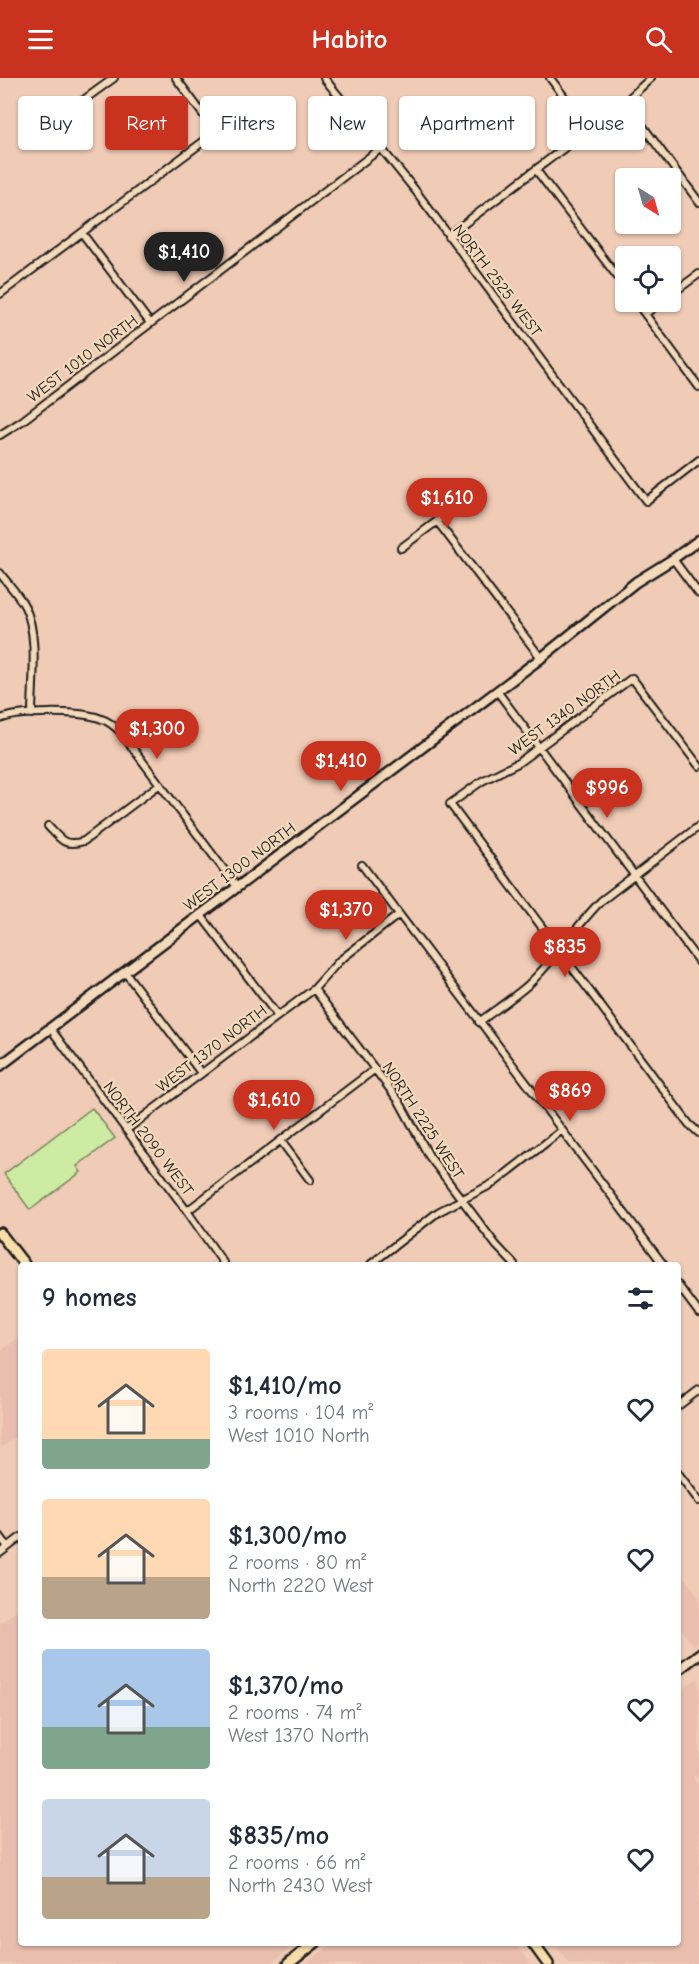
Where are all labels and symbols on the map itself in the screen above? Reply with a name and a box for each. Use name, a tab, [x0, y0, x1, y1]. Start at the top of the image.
north arrow	[615, 168, 681, 234]
street label: NORTH 2525 WEST	[449, 221, 546, 341]
pin: $1,410	[135, 232, 233, 283]
street label: WEST 1010 NORTH	[24, 311, 141, 406]
pin: $1,610	[398, 478, 496, 529]
street label: WEST 1340 NORTH	[505, 666, 624, 759]
pin: $1,300	[108, 709, 206, 760]
pin: $1,410	[292, 741, 390, 792]
pin: $996	[571, 768, 643, 819]
street label: WEST 1300 NORTH	[180, 819, 299, 915]
pin: $1,370	[297, 890, 395, 941]
pin: $835	[529, 927, 601, 978]
street label: WEST 1370 NORTH	[153, 1001, 270, 1096]
street label: NORTH 2225 WEST	[379, 1059, 468, 1183]
pin: $869	[534, 1071, 606, 1122]
street label: NORTH 2090 WEST	[99, 1078, 197, 1200]
pin: $1,610	[225, 1080, 323, 1131]

